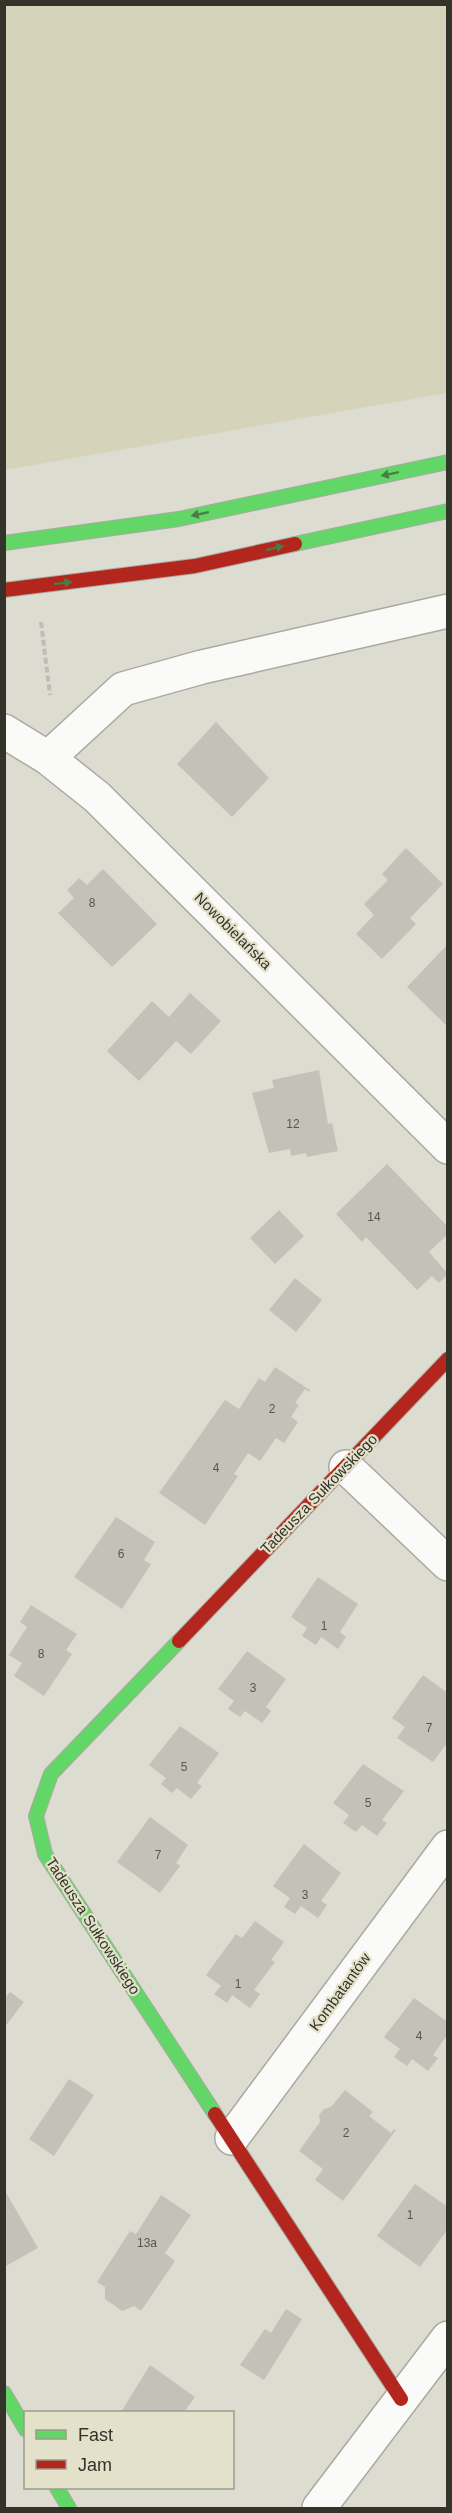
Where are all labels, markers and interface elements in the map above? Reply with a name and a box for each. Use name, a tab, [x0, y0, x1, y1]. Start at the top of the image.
one-way arrow	[381, 470, 400, 479]
one-way arrow	[190, 510, 209, 519]
one-way arrow	[266, 543, 285, 553]
one-way arrow	[53, 578, 72, 588]
street label: Nowobielańska	[191, 889, 276, 973]
house number: 8	[89, 896, 96, 910]
house number: 12	[286, 1117, 300, 1131]
house number: 14	[367, 1210, 381, 1224]
house number: 2	[269, 1402, 276, 1416]
street label: Tadeusza Sułkowskiego	[257, 1430, 380, 1557]
house number: 4	[213, 1461, 220, 1475]
house number: 6	[118, 1547, 125, 1561]
house number: 1	[321, 1619, 328, 1633]
house number: 8	[38, 1647, 45, 1661]
house number: 3	[250, 1681, 257, 1695]
house number: 7	[426, 1721, 433, 1735]
house number: 5	[181, 1760, 188, 1774]
house number: 5	[365, 1796, 372, 1810]
house number: 7	[155, 1848, 162, 1862]
street label: Tadeusza Sułkowskiego	[43, 1854, 144, 1997]
house number: 3	[302, 1888, 309, 1902]
street label: Kombatantów	[306, 1949, 374, 2034]
house number: 1	[235, 1977, 242, 1991]
house number: 4	[416, 2029, 423, 2043]
house number: 2	[343, 2126, 350, 2140]
house number: 1	[407, 2208, 414, 2222]
house number: 13a	[137, 2236, 157, 2250]
legend	[24, 2411, 234, 2489]
text: Fast	[78, 2425, 113, 2445]
text: Jam	[78, 2455, 112, 2475]

